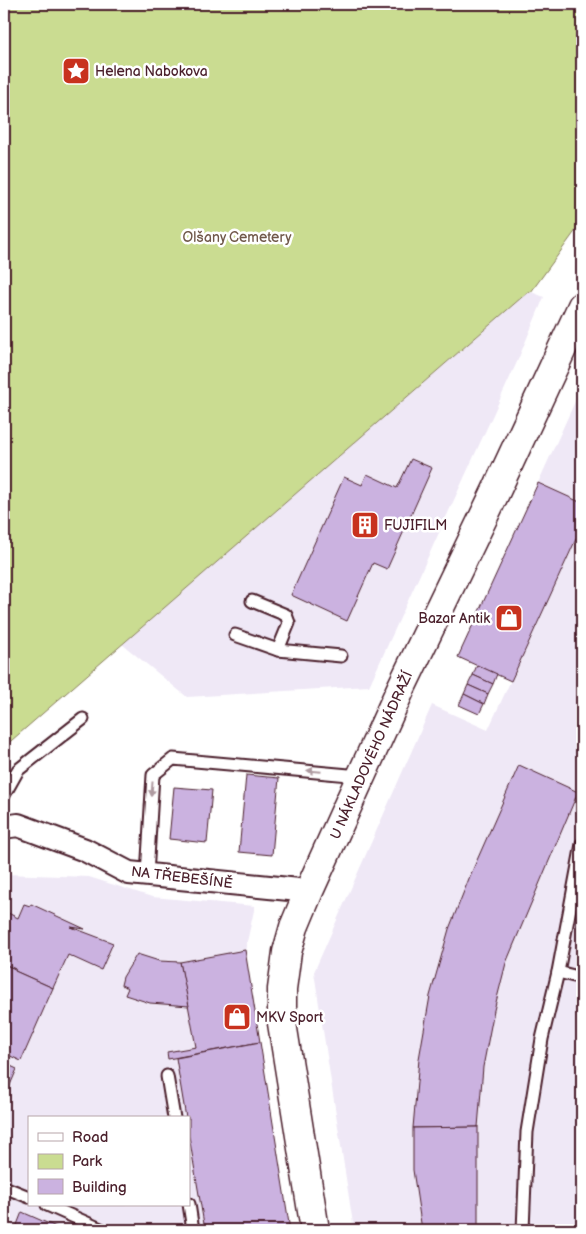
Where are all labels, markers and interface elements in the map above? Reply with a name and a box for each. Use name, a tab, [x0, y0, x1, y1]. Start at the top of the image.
place icon: Helena Nabokova	[61, 56, 91, 86]
place label: Helena Nabokova	[95, 63, 208, 80]
park label: Olšany Cemetery	[183, 229, 292, 246]
building icon: FUJIFILM	[350, 510, 380, 540]
place label: FUJIFILM	[384, 517, 447, 534]
shop icon: Bazar Antik	[494, 603, 524, 633]
place label: Bazar Antik	[418, 610, 490, 627]
street label: U NÁKLADOVÉHO NÁDRAŽÍ	[326, 668, 416, 842]
one-way arrow	[305, 767, 321, 775]
one-way arrow	[148, 781, 156, 797]
street label: NA TŘEBEŠÍNĚ	[130, 862, 234, 892]
shop icon: MKV Sport	[222, 1002, 252, 1032]
place label: MKV Sport	[256, 1009, 324, 1026]
legend	[28, 1116, 190, 1206]
text: Road	[72, 1128, 108, 1147]
text: Park	[72, 1152, 103, 1171]
text: Building	[72, 1178, 127, 1197]

